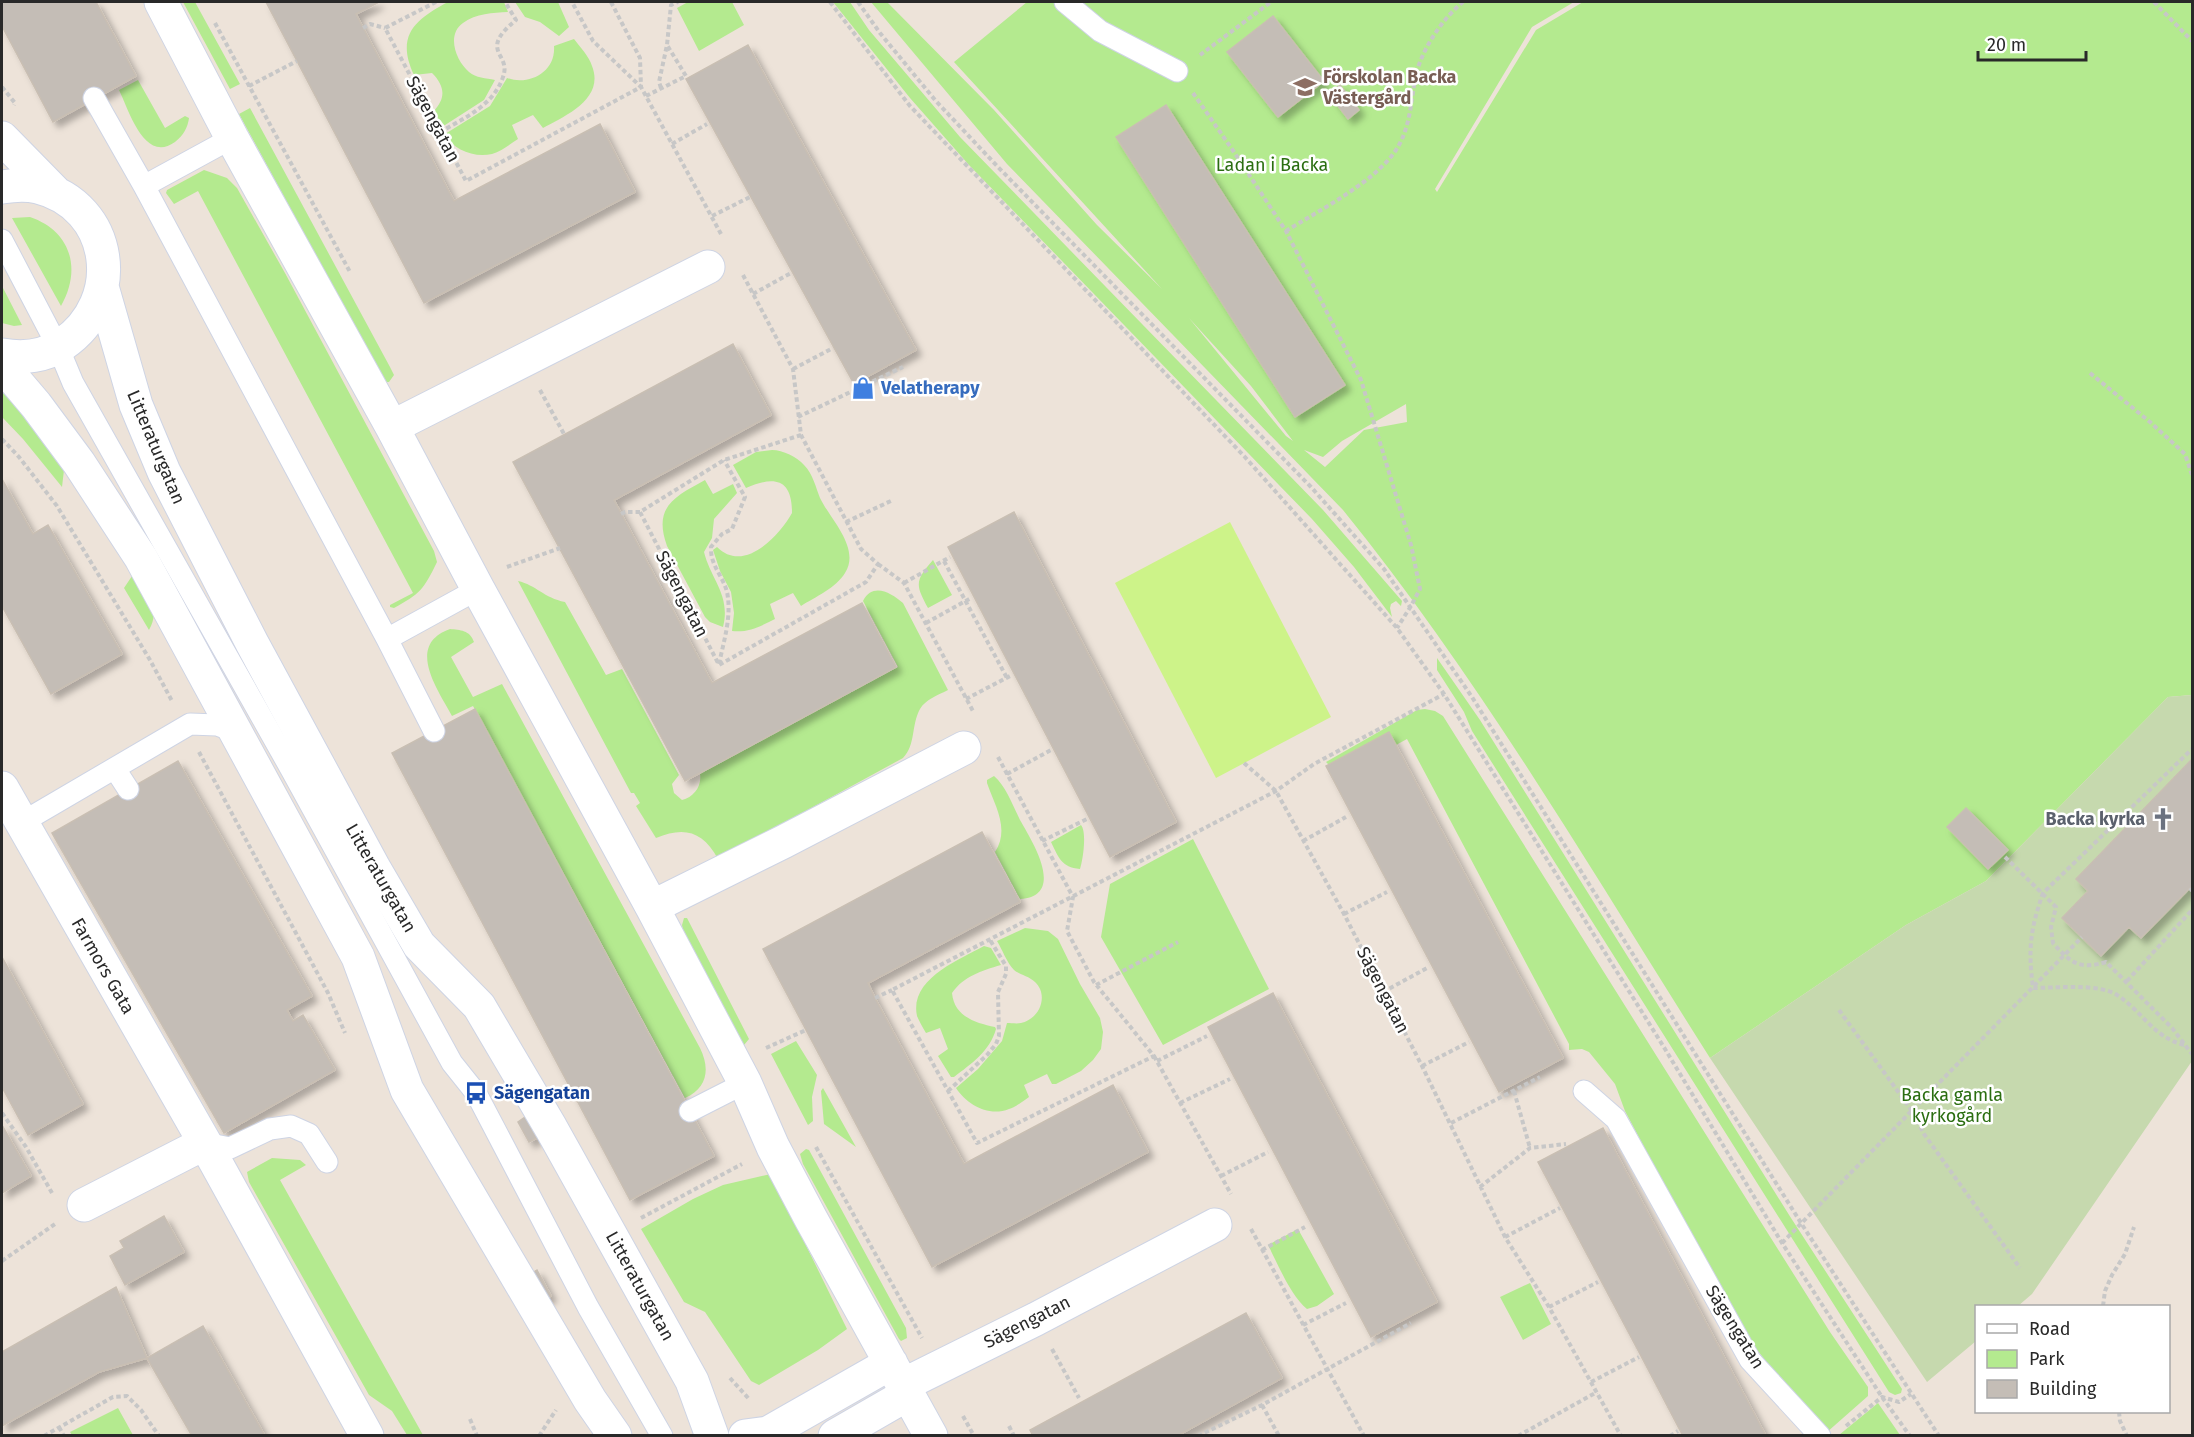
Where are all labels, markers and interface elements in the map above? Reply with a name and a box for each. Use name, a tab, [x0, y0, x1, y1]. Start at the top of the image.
scale bar	[1978, 24, 2086, 62]
text: 20 m	[1987, 34, 2026, 56]
place label: Förskolan Backa Västergård	[1322, 66, 1457, 109]
street label: Sägengatan	[401, 72, 465, 166]
school or university icon: Förskolan Backa Västergård	[1292, 74, 1318, 100]
park label: Ladan i Backa	[1216, 154, 1328, 176]
shop icon: Velatherapy	[850, 375, 876, 401]
place label: Velatherapy	[880, 377, 980, 399]
street label: Litteraturgatan	[122, 387, 190, 507]
street label: Sägengatan	[651, 547, 713, 641]
church icon: Backa kyrka	[2150, 806, 2176, 832]
place label: Backa kyrka	[2046, 808, 2145, 830]
street label: Litteraturgatan	[341, 820, 421, 936]
street label: Farmors Gata	[67, 914, 139, 1018]
street label: Sägengatan	[1352, 943, 1414, 1037]
bus stop icon: Sägengatan	[463, 1080, 489, 1106]
place label: Sägengatan	[494, 1082, 590, 1104]
park label: Backa gamla kyrkogård	[1901, 1084, 2003, 1127]
street label: Litteraturgatan	[601, 1227, 679, 1345]
street label: Sägengatan	[1701, 1281, 1769, 1373]
street label: Sägengatan	[980, 1291, 1074, 1353]
legend	[1975, 1305, 2170, 1413]
text: Road	[2029, 1318, 2071, 1340]
text: Park	[2029, 1348, 2065, 1370]
text: Building	[2029, 1378, 2097, 1400]

